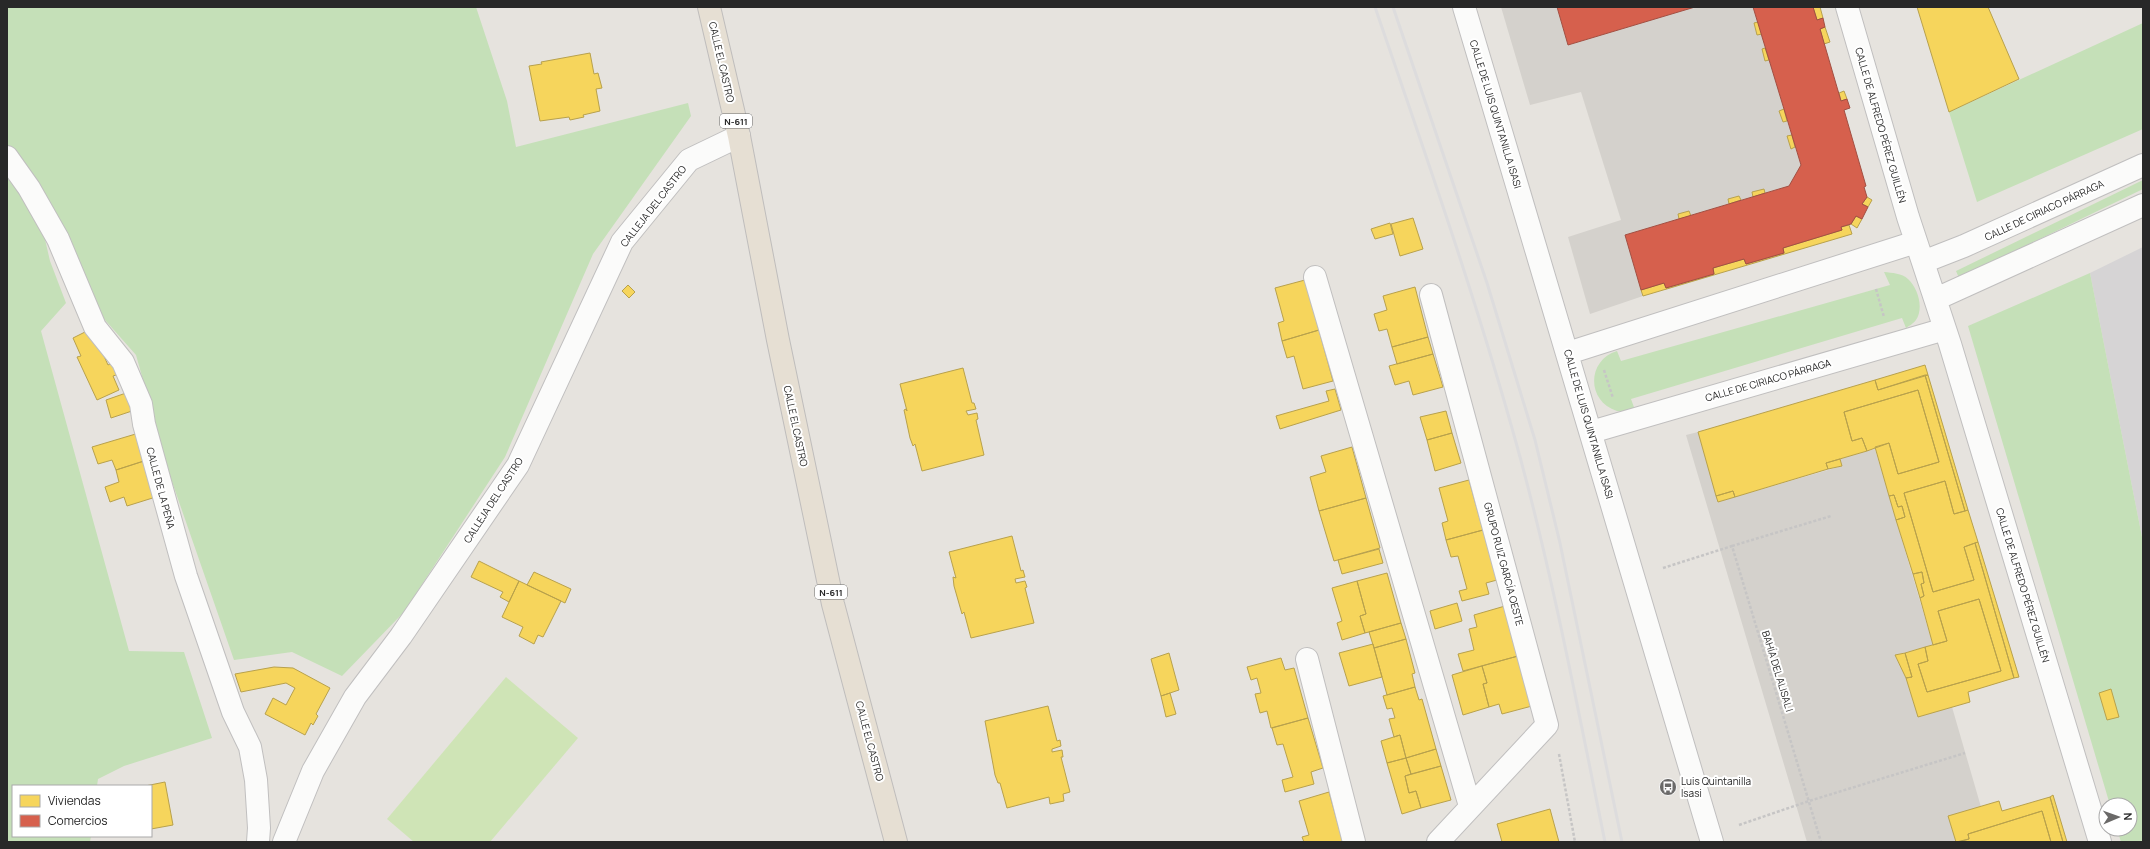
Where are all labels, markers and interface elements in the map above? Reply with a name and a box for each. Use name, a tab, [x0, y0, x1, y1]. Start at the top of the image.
street label: CALLE EL CASTRO	[706, 20, 738, 104]
street label: CALLE DE LUIS QUINTANILLA ISASI	[1467, 38, 1525, 190]
street label: CALLE DE ALFREDO PÉREZ GUILLÉN	[1852, 46, 1910, 205]
road number: N-611	[720, 114, 752, 128]
street label: CALLEJA DEL CASTRO	[617, 162, 689, 250]
street label: CALLE DE CIRIACO PÁRRAGA	[1982, 176, 2107, 244]
street label: CALLE DE LUIS QUINTANILLA ISASI	[1561, 348, 1617, 500]
street label: CALLE DE CIRIACO PÁRRAGA	[1704, 355, 1833, 405]
street label: CALLE EL CASTRO	[781, 384, 811, 468]
street label: CALLE DE LA PEÑA	[143, 446, 179, 531]
street label: CALLEJA DEL CASTRO	[460, 454, 526, 546]
street label: GRUPO RUIZ GARCÍA OESTE	[1481, 501, 1527, 628]
street label: CALLE DE ALFREDO PÉREZ GUILLÉN	[1993, 506, 2053, 664]
road number: N-611	[815, 585, 847, 599]
street label: BAHÍA DEL ALISAL I	[1759, 629, 1797, 713]
street label: CALLE EL CASTRO	[853, 699, 887, 783]
place label: Luis Quintanilla Isasi	[1681, 774, 1751, 800]
bus stop icon: Luis Quintanilla Isasi	[1658, 777, 1678, 797]
legend	[12, 785, 152, 837]
text: Viviendas	[48, 792, 101, 809]
north arrow	[2098, 797, 2138, 837]
text: Comercios	[48, 812, 108, 829]
text: N	[2121, 812, 2136, 821]

